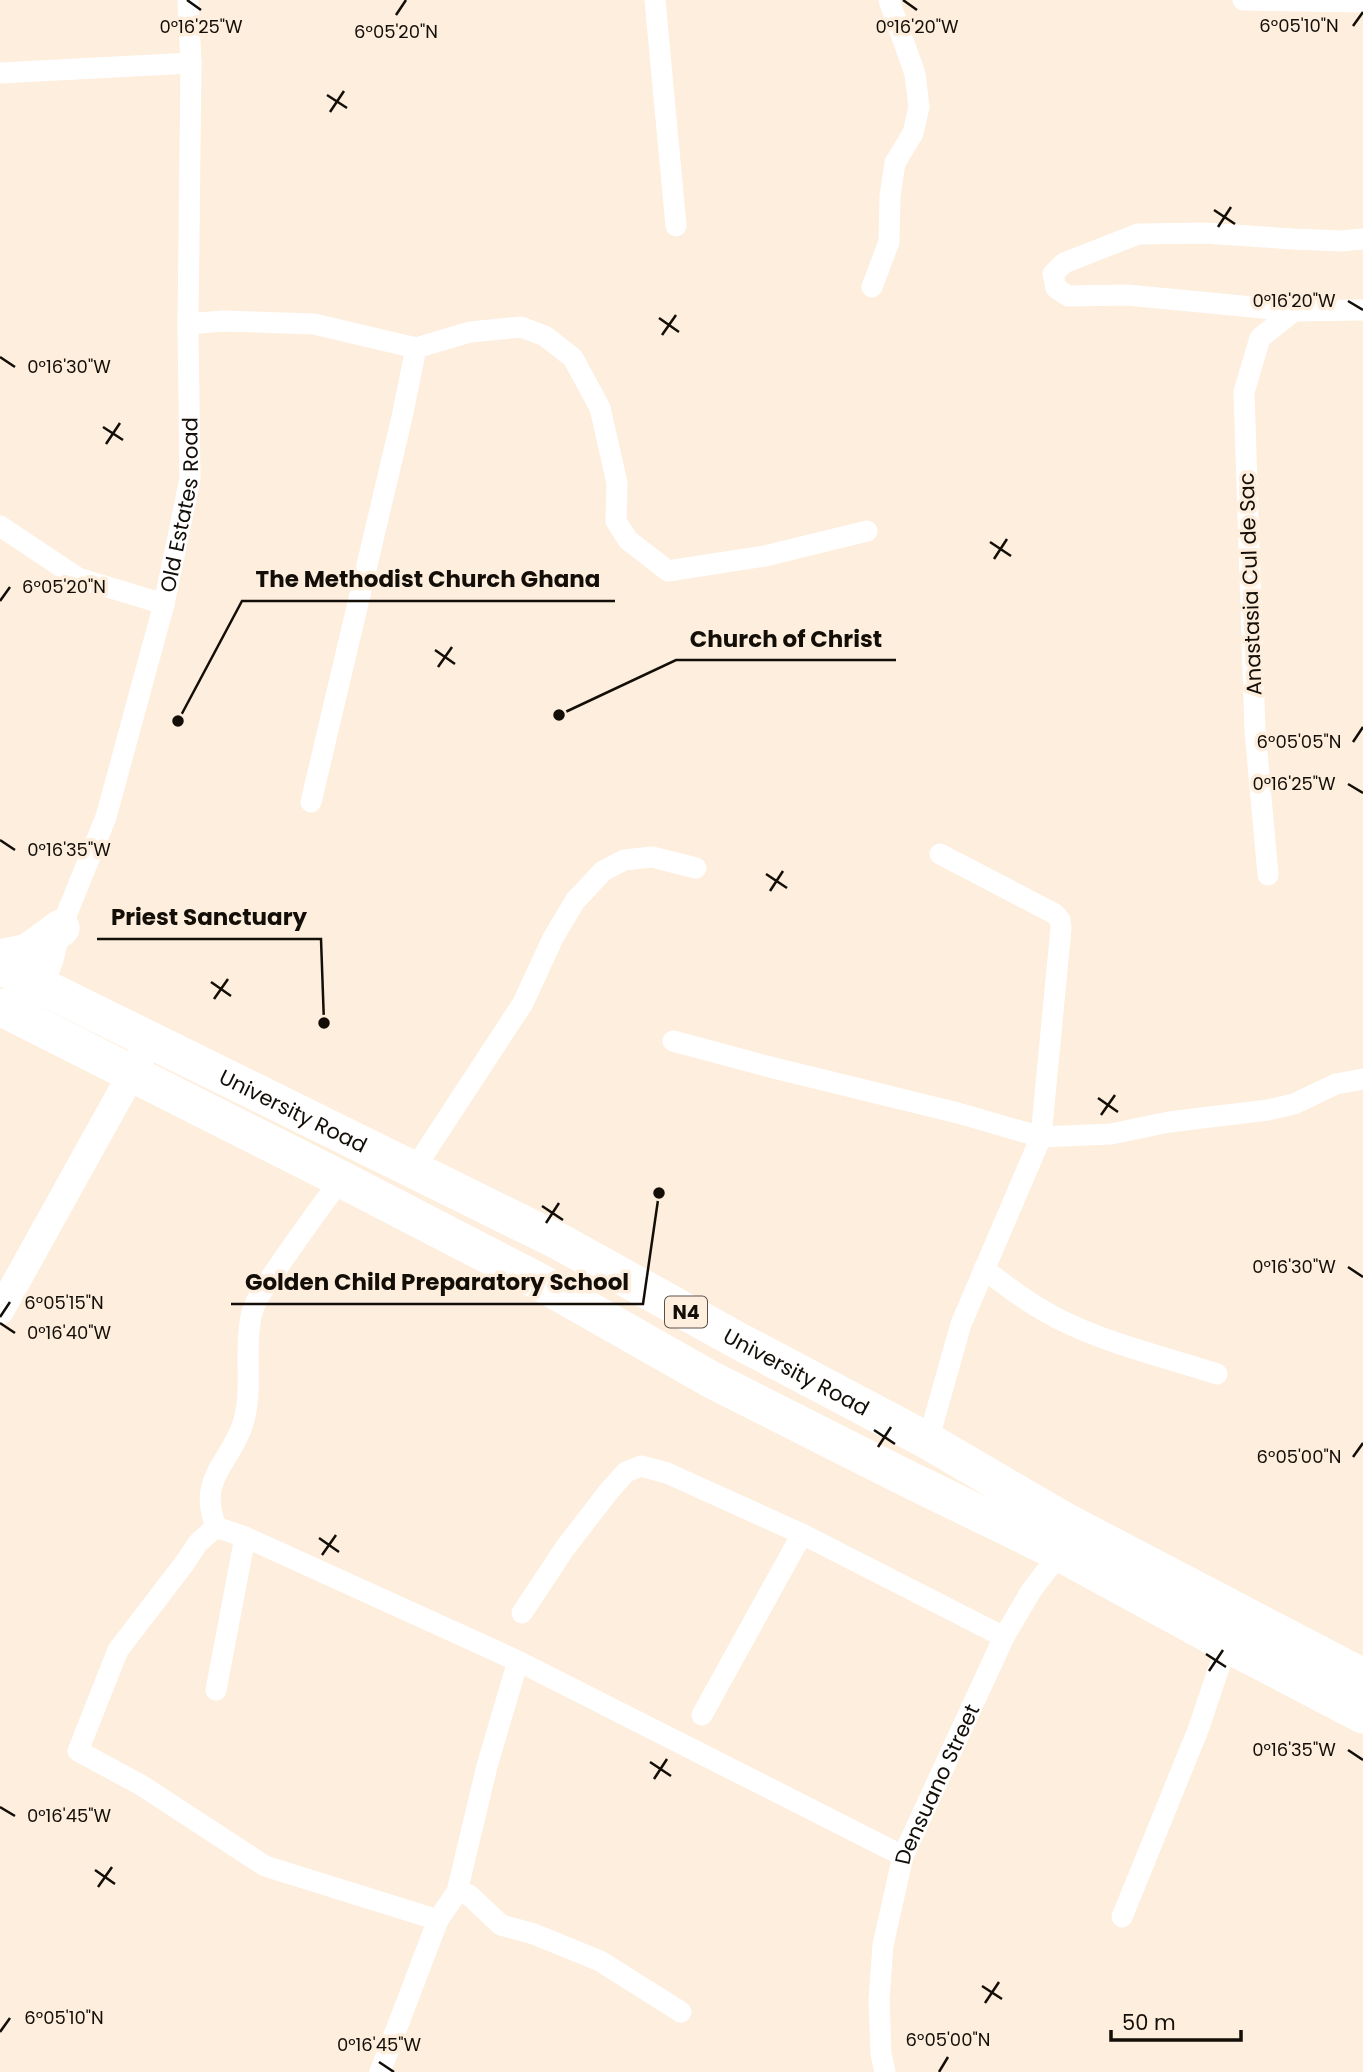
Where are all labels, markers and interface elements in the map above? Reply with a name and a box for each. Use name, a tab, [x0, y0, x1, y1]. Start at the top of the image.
text: 6°05'10"N	[1259, 13, 1339, 38]
text: 0°16'25"W	[159, 14, 243, 39]
text: 0°16'20"W	[875, 14, 959, 39]
text: 6°05'20"N	[354, 19, 438, 44]
text: 0°16'20"W	[1252, 288, 1336, 313]
text: 0°16'30"W	[27, 354, 111, 379]
street label: Old Estates Road	[152, 417, 205, 595]
street label: Anastasia Cul de Sac	[1232, 472, 1268, 696]
callout: The Methodist Church Ghana	[242, 557, 615, 601]
text: The Methodist Church Ghana	[256, 563, 600, 595]
text: 6°05'20"N	[22, 574, 106, 599]
callout: Church of Christ	[676, 616, 896, 660]
text: Church of Christ	[690, 623, 882, 655]
text: 6°05'05"N	[1257, 729, 1341, 754]
text: 0°16'25"W	[1252, 771, 1336, 796]
text: 0°16'35"W	[27, 837, 111, 862]
callout: Priest Sanctuary	[97, 895, 321, 939]
text: Priest Sanctuary	[111, 901, 308, 933]
street label: University Road	[215, 1062, 372, 1159]
text: 0°16'30"W	[1252, 1254, 1336, 1279]
callout: Golden Child Preparatory School	[231, 1260, 643, 1304]
text: Golden Child Preparatory School	[245, 1266, 629, 1298]
text: 6°05'15"N	[24, 1290, 104, 1315]
road number: N4	[665, 1296, 707, 1328]
text: 0°16'40"W	[27, 1320, 112, 1345]
street label: University Road	[718, 1321, 875, 1422]
text: 6°05'00"N	[1257, 1444, 1341, 1469]
street label: Densuano Street	[887, 1699, 986, 1867]
text: 0°16'35"W	[1252, 1737, 1336, 1762]
text: 0°16'45"W	[27, 1803, 112, 1828]
scale bar	[1111, 1998, 1240, 2042]
text: 6°05'10"N	[24, 2005, 104, 2030]
text: 50 m	[1122, 2008, 1176, 2037]
text: 6°05'00"N	[906, 2027, 990, 2052]
text: 0°16'45"W	[337, 2032, 422, 2057]

